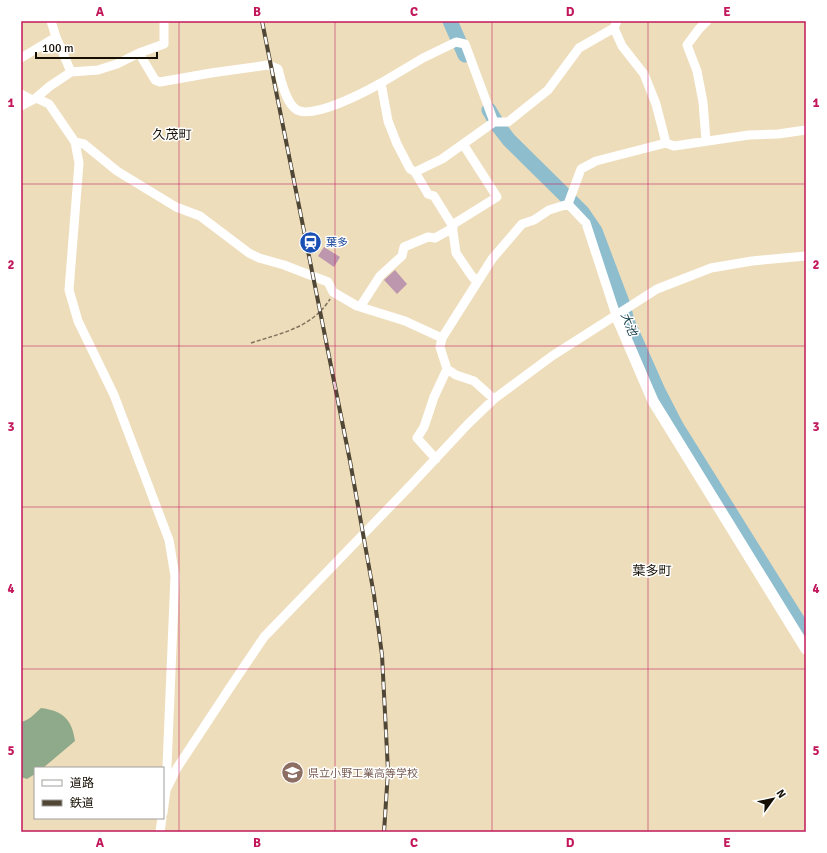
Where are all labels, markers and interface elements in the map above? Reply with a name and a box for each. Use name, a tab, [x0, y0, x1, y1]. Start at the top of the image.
text: A	[96, 4, 105, 20]
text: B	[253, 4, 261, 20]
text: C	[410, 4, 418, 20]
text: D	[566, 4, 575, 20]
text: E	[723, 4, 731, 20]
scale bar	[36, 34, 157, 60]
text: 100 m	[42, 41, 74, 56]
text: 1	[7, 95, 15, 111]
text: 1	[812, 95, 820, 111]
district label: 久茂町	[152, 127, 192, 143]
station icon: 葉多	[297, 229, 323, 255]
place label: 葉多	[326, 236, 348, 249]
text: 2	[7, 257, 15, 273]
text: 2	[812, 257, 820, 273]
water label: 大池	[617, 310, 641, 339]
text: 3	[7, 419, 15, 435]
text: 3	[812, 419, 820, 435]
district label: 葉多町	[632, 563, 672, 579]
text: 4	[7, 581, 15, 597]
text: 4	[812, 581, 820, 597]
text: 5	[7, 743, 15, 759]
text: 5	[812, 743, 820, 759]
school or university icon: 県立小野工業高等学校	[279, 760, 305, 786]
legend	[34, 767, 164, 819]
place label: 県立小野工業高等学校	[308, 767, 418, 780]
text: 道路	[70, 776, 94, 791]
north arrow	[753, 779, 793, 819]
text: N	[773, 787, 789, 801]
text: 鉄道	[70, 796, 94, 811]
text: A	[96, 835, 105, 851]
text: B	[253, 835, 261, 851]
text: C	[410, 835, 418, 851]
text: D	[566, 835, 575, 851]
text: E	[723, 835, 731, 851]

